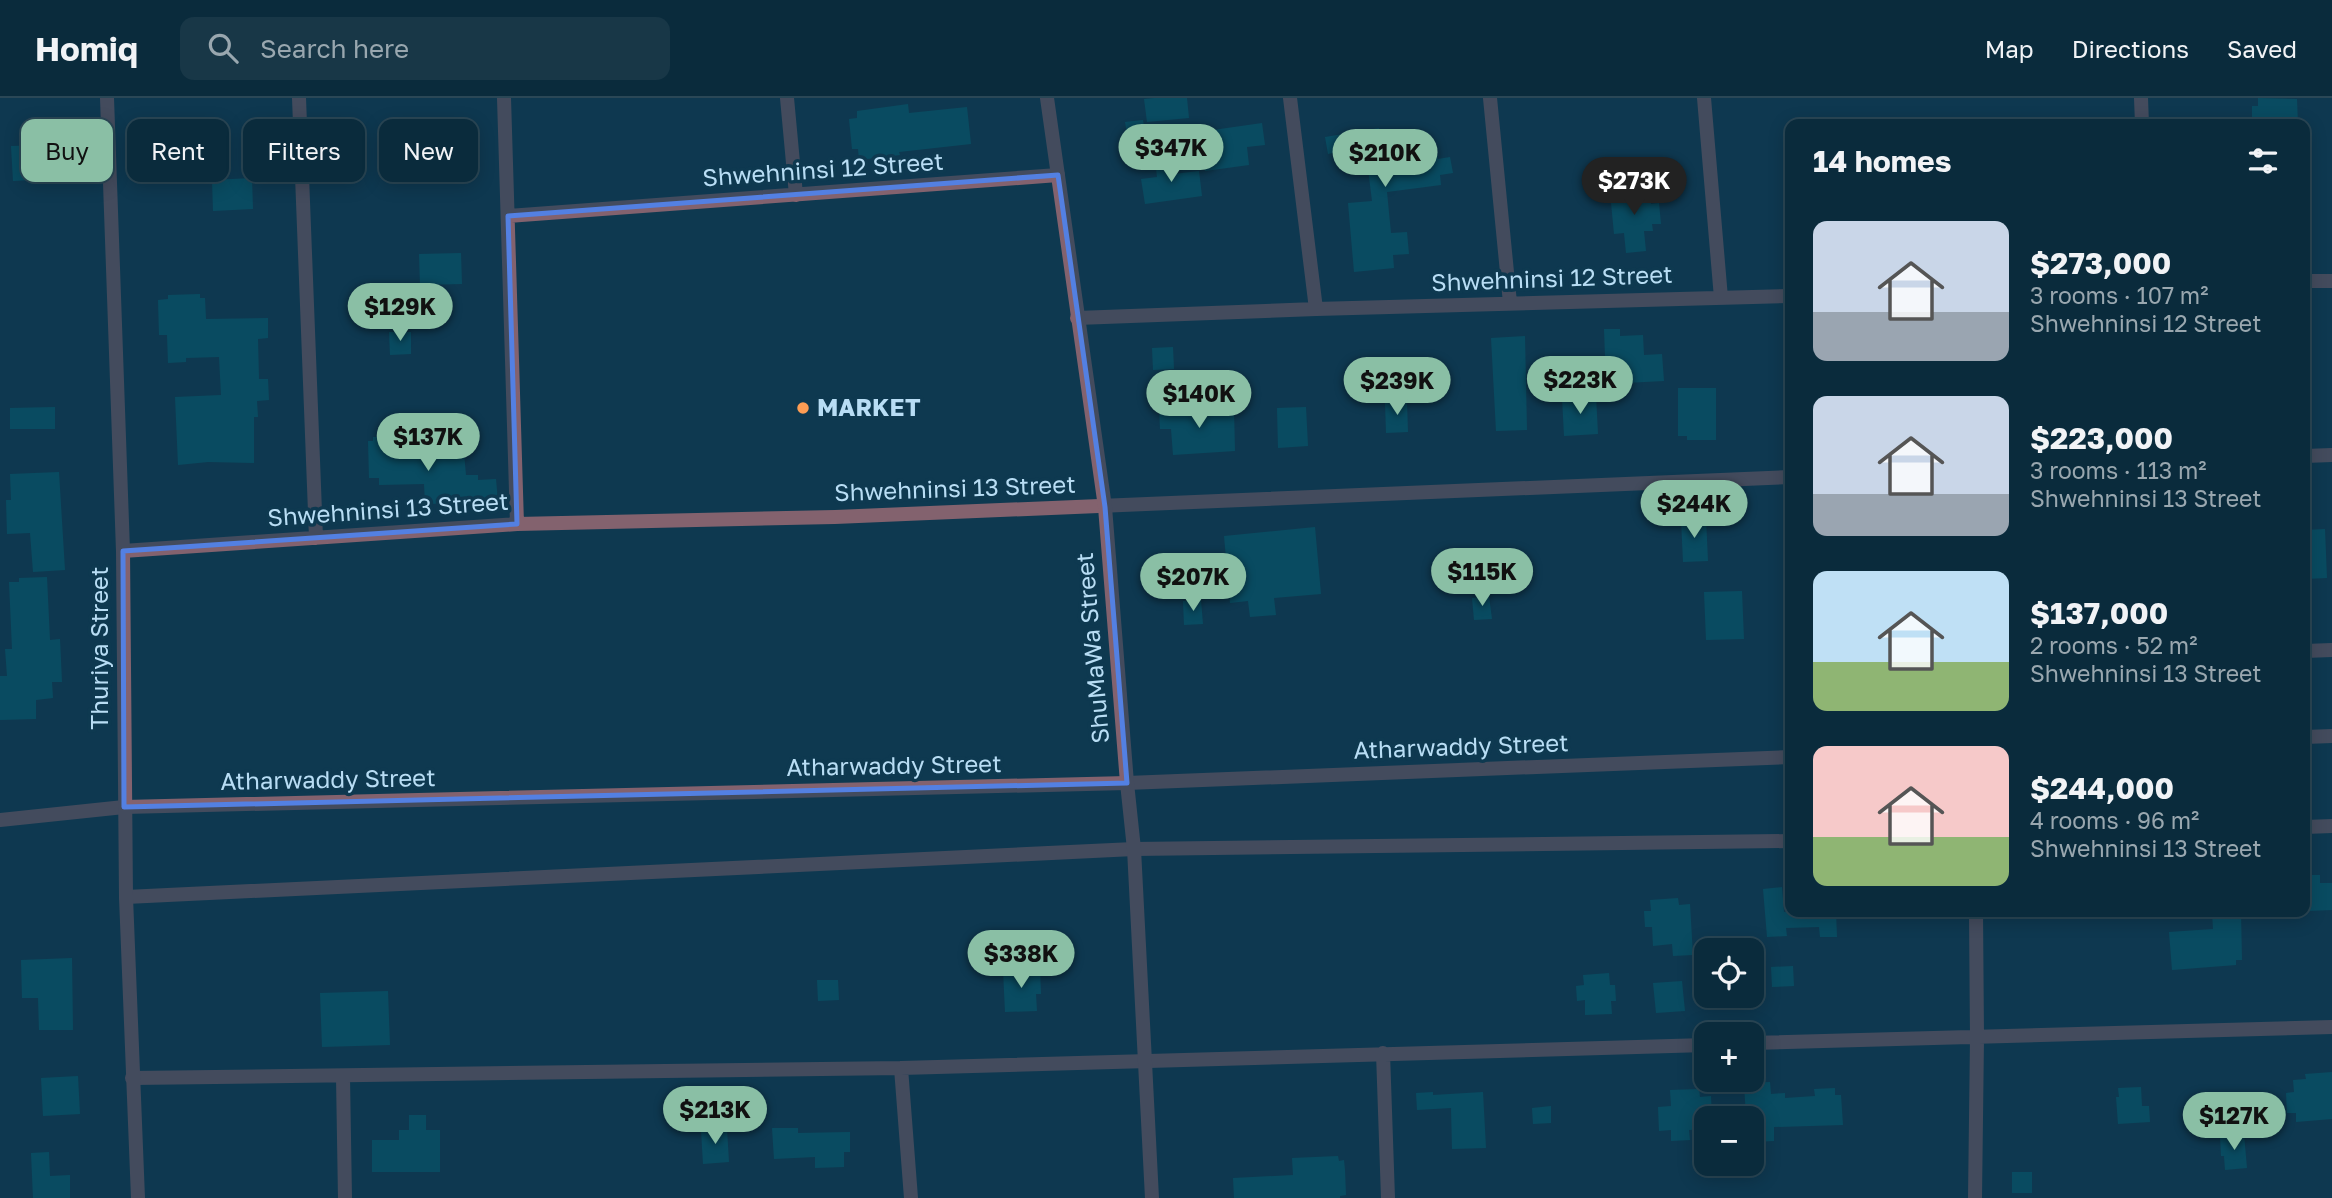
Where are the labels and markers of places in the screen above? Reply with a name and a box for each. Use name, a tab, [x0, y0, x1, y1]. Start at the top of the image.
pin: $347K	[1122, 125, 1220, 184]
pin: $210K	[1336, 130, 1434, 189]
pin: $273K	[1585, 158, 1683, 217]
pin: $129K	[351, 284, 449, 343]
pin: $223K	[1531, 356, 1629, 416]
pin: $239K	[1348, 358, 1446, 417]
pin: $140K	[1150, 370, 1248, 430]
place label: MARKET	[817, 392, 921, 421]
marker: MARKET	[795, 400, 811, 416]
pin: $137K	[379, 414, 477, 473]
pin: $244K	[1645, 480, 1743, 540]
pin: $115K	[1433, 548, 1531, 608]
pin: $207K	[1144, 554, 1242, 613]
pin: $338K	[972, 930, 1070, 990]
pin: $213K	[666, 1086, 764, 1146]
pin: $127K	[2185, 1093, 2283, 1152]

